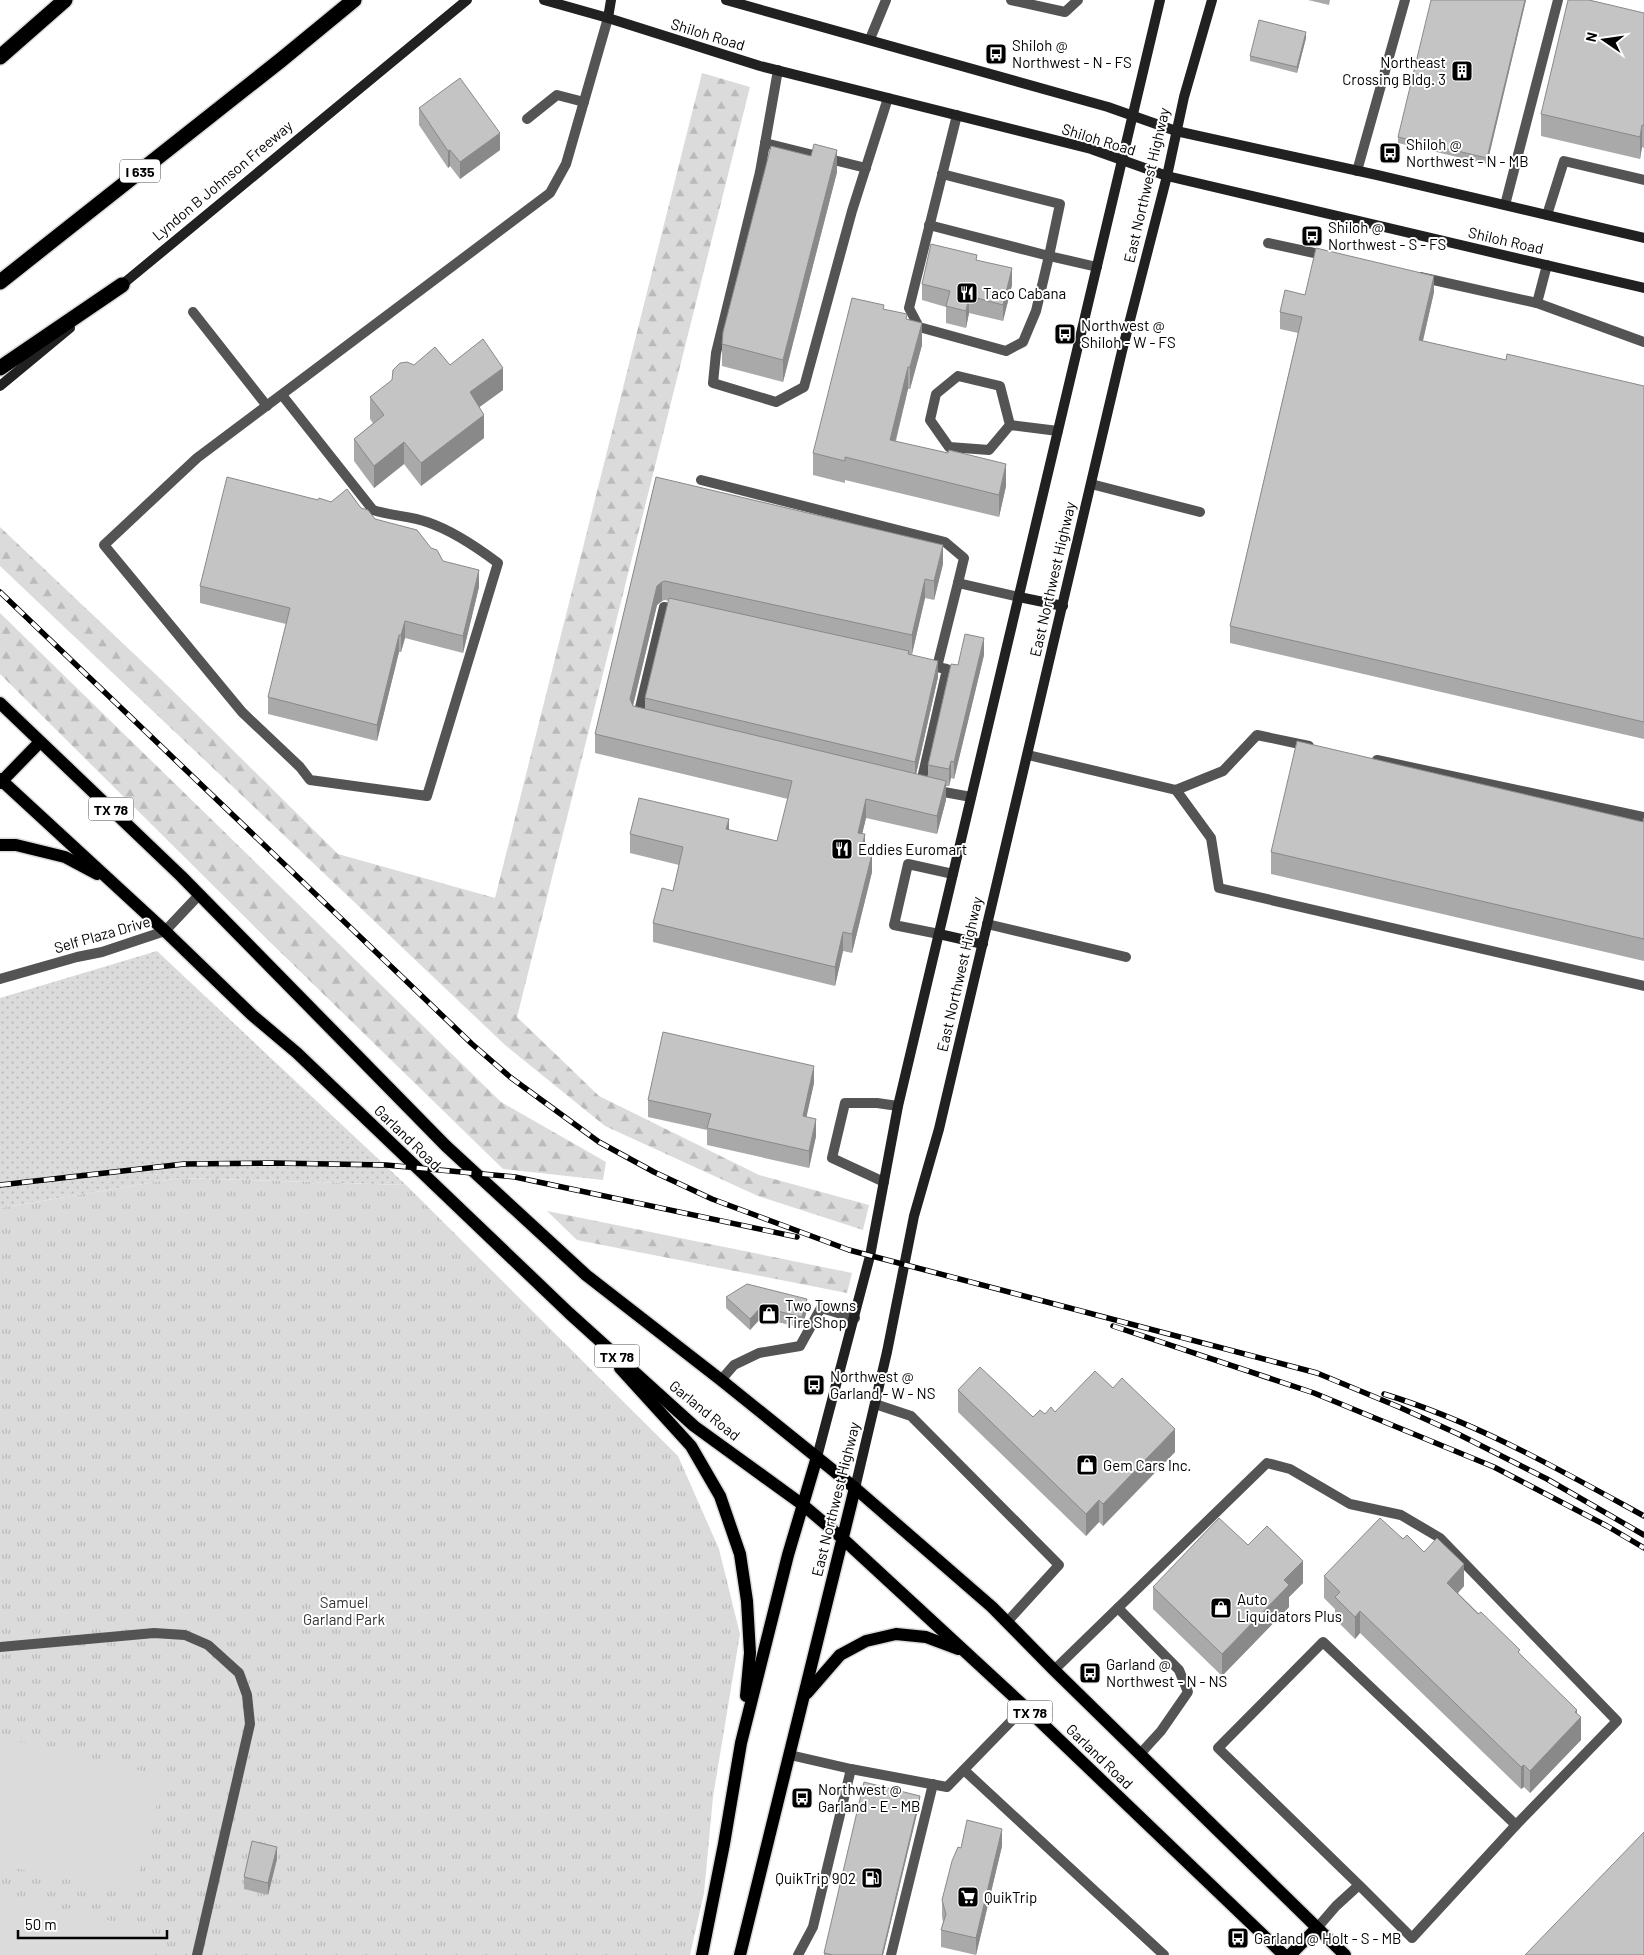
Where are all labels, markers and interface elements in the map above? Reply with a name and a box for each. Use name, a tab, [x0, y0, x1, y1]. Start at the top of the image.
street label: Shiloh Road	[669, 14, 747, 54]
north arrow	[1579, 15, 1629, 65]
text: N	[1582, 31, 1600, 43]
place label: Shiloh @ Northwest - N - FS	[1012, 36, 1132, 71]
bus stop icon: Shiloh @ Northwest - N - FS	[984, 42, 1008, 66]
place label: Northeast Crossing Bldg. 3	[1342, 53, 1446, 88]
building icon: Northeast Crossing Bldg. 3	[1450, 59, 1474, 83]
street label: East Northwest Highway	[1119, 106, 1173, 264]
street label: Lyndon B Johnson Freeway	[148, 116, 296, 244]
street label: Shiloh Road	[1060, 119, 1138, 159]
place label: Shiloh @ Northwest - N - MB	[1406, 135, 1529, 170]
bus stop icon: Shiloh @ Northwest - N - MB	[1378, 141, 1402, 165]
road number: I 635	[120, 160, 160, 182]
place label: Shiloh @ Northwest - S - FS	[1328, 218, 1446, 253]
street label: Shiloh Road	[1467, 223, 1545, 257]
bus stop icon: Shiloh @ Northwest - S - FS	[1300, 224, 1324, 248]
restaurant icon: Taco Cabana	[955, 281, 979, 305]
place label: Taco Cabana	[983, 284, 1066, 302]
place label: Northwest @ Shiloh - W - FS	[1081, 316, 1176, 351]
bus stop icon: Northwest @ Shiloh - W - FS	[1053, 322, 1077, 346]
street label: East Northwest Highway	[1025, 500, 1079, 658]
road number: TX 78	[88, 798, 134, 821]
restaurant icon: Eddies Euromart	[830, 837, 854, 861]
place label: Eddies Euromart	[858, 840, 967, 858]
street label: East Northwest Highway	[932, 895, 986, 1053]
street label: Self Plaza Drive	[52, 912, 152, 956]
street label: Garland Road	[371, 1101, 445, 1173]
place label: Two Towns Tire Shop	[785, 1296, 856, 1331]
shop icon: Two Towns Tire Shop	[757, 1302, 781, 1326]
road number: TX 78	[594, 1344, 640, 1368]
place label: Northwest @ Garland - W - NS	[830, 1367, 935, 1402]
bus stop icon: Northwest @ Garland - W - NS	[802, 1373, 826, 1397]
street label: Garland Road	[666, 1376, 744, 1444]
street label: East Northwest Highway	[807, 1420, 863, 1578]
shop icon: Gem Cars Inc.	[1075, 1453, 1099, 1477]
place label: Gem Cars Inc.	[1103, 1456, 1191, 1474]
place label: Auto Liquidators Plus	[1237, 1590, 1342, 1625]
park label: Samuel Garland Park	[303, 1593, 385, 1628]
shop icon: Auto Liquidators Plus	[1209, 1596, 1233, 1620]
place label: Garland @ Northwest - N - NS	[1106, 1655, 1227, 1690]
bus stop icon: Garland @ Northwest - N - NS	[1078, 1661, 1102, 1685]
road number: TX 78	[1008, 1700, 1052, 1724]
street label: Garland Road	[1063, 1720, 1137, 1792]
place label: Northwest @ Garland - E - MB	[818, 1780, 921, 1815]
bus stop icon: Northwest @ Garland - E - MB	[790, 1786, 814, 1810]
fuel station icon: QuikTrip 902	[860, 1866, 884, 1890]
place label: QuikTrip 902	[775, 1869, 856, 1887]
supermarket icon: QuikTrip	[956, 1885, 980, 1909]
place label: QuikTrip	[984, 1888, 1037, 1906]
scale bar	[18, 1908, 166, 1940]
text: 50 m	[25, 1915, 57, 1933]
bus stop icon: Garland @ Holt - S - MB	[1226, 1926, 1250, 1950]
place label: Garland @ Holt - S - MB	[1254, 1929, 1402, 1947]

